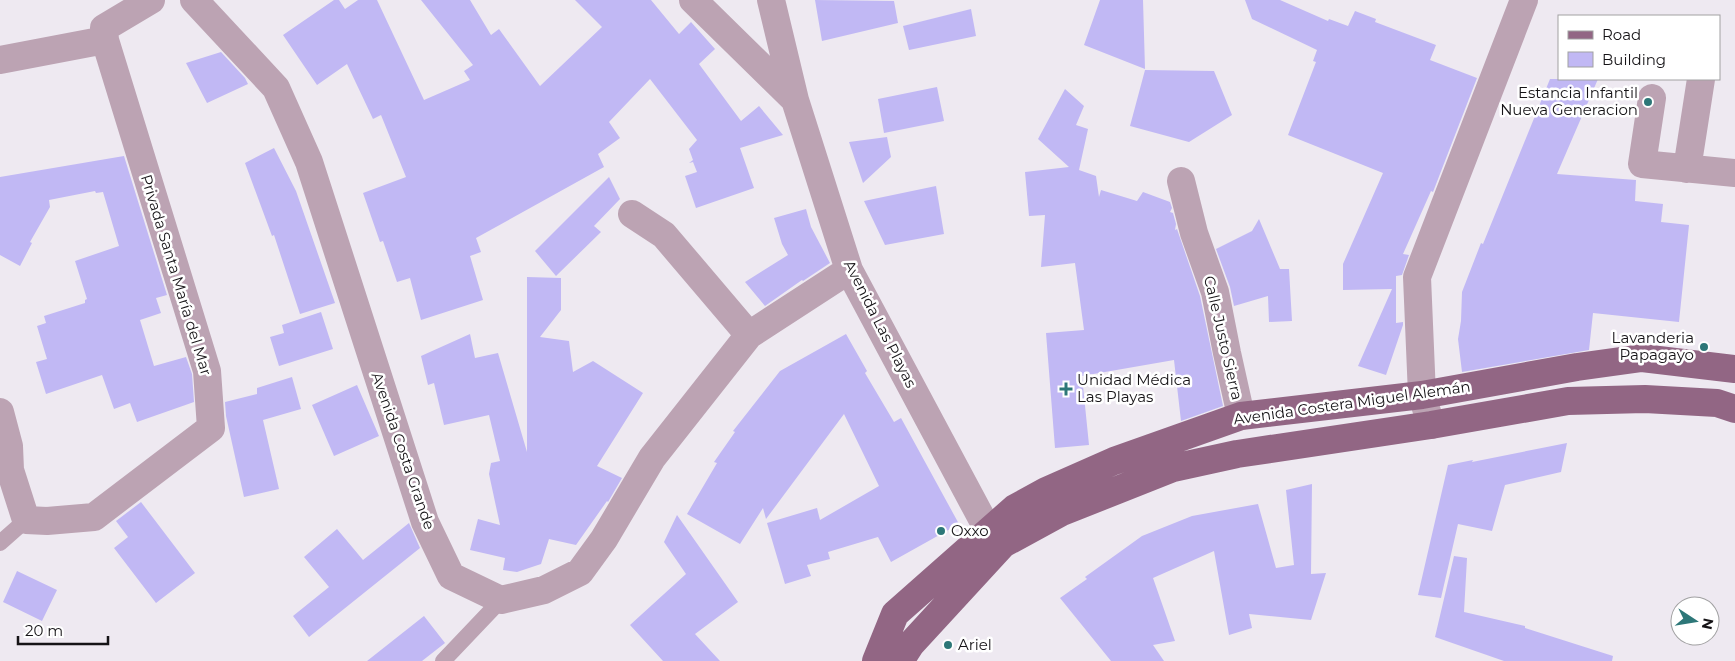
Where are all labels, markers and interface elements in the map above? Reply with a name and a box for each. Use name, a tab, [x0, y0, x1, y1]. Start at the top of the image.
legend	[1558, 15, 1720, 80]
text: Road	[1602, 25, 1641, 44]
text: Building	[1602, 50, 1666, 69]
place label: Estancia Infantil Nueva Generacion	[1500, 83, 1638, 119]
marker: Estancia Infantil Nueva Generacion	[1642, 96, 1654, 108]
street label: Privada Santa María del Mar	[137, 172, 216, 378]
street label: Avenida Las Playas	[840, 257, 921, 391]
street label: Calle Justo Sierra	[1200, 274, 1247, 402]
place label: Lavanderia Papagayo	[1612, 328, 1694, 364]
marker: Lavanderia Papagayo	[1698, 341, 1710, 353]
street label: Avenida Costa Grande	[368, 370, 439, 532]
place label: Unidad Médica Las Playas	[1077, 370, 1191, 406]
street label: Avenida Costera Miguel Alemán	[1232, 376, 1472, 429]
marker: Unidad Médica Las Playas	[1059, 382, 1073, 396]
place label: Oxxo	[951, 521, 989, 540]
marker: Oxxo	[935, 525, 947, 537]
north arrow	[1670, 596, 1720, 646]
scale bar	[18, 614, 108, 646]
text: N	[1698, 616, 1718, 631]
text: 20 m	[25, 621, 63, 640]
place label: Ariel	[958, 635, 992, 654]
marker: Ariel	[942, 639, 954, 651]

